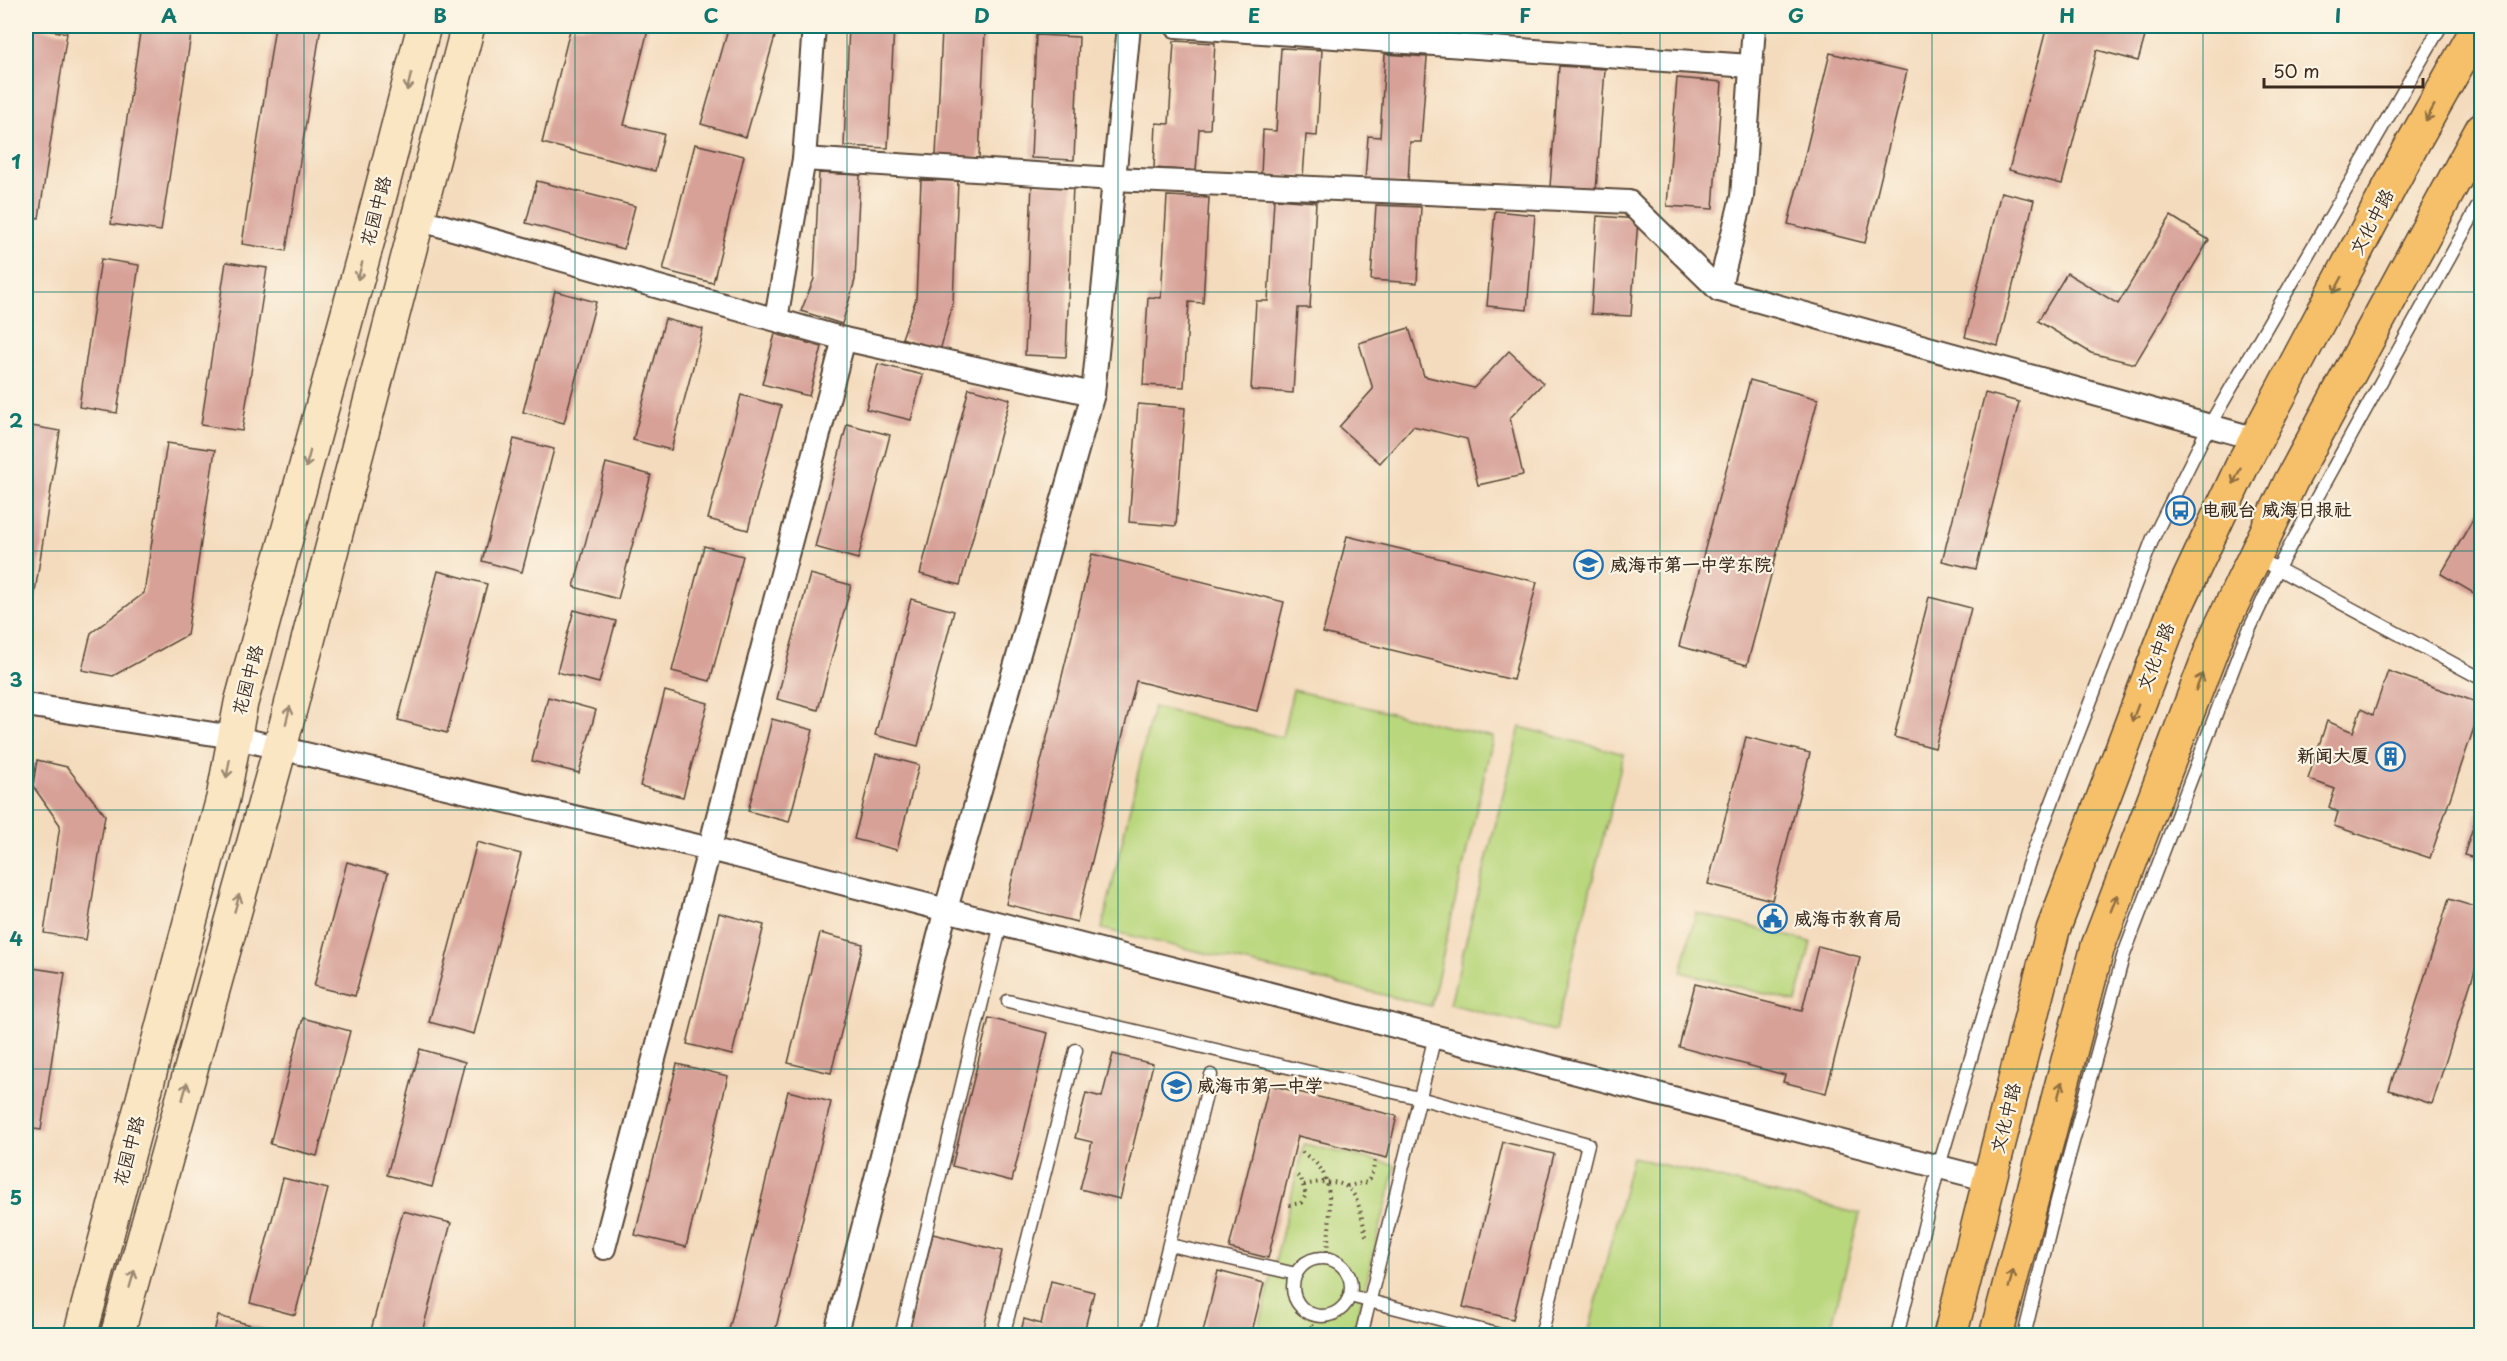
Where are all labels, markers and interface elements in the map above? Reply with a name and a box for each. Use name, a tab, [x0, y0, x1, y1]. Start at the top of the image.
text: A	[161, 0, 177, 30]
text: B	[433, 0, 447, 30]
text: C	[703, 0, 719, 30]
text: D	[974, 0, 990, 30]
text: E	[1248, 0, 1260, 30]
text: F	[1519, 0, 1531, 30]
text: G	[1788, 0, 1804, 30]
text: H	[2059, 0, 2075, 30]
text: I	[2335, 0, 2341, 30]
scale bar	[2264, 51, 2423, 89]
text: 50 m	[2273, 57, 2320, 84]
one-way arrow	[402, 72, 414, 91]
one-way arrow	[2424, 104, 2436, 121]
text: 1	[11, 146, 21, 176]
street label: 花园中路	[352, 172, 397, 249]
street label: 文化中路	[2342, 183, 2399, 259]
one-way arrow	[353, 261, 365, 280]
one-way arrow	[2332, 276, 2344, 293]
text: 2	[9, 405, 23, 435]
one-way arrow	[302, 449, 313, 468]
one-way arrow	[2231, 467, 2243, 485]
bus stop icon: 电视台 威海日报社	[2165, 494, 2197, 526]
place label: 电视台 威海日报社	[2202, 495, 2352, 522]
school or university icon: 威海市第一中学东院	[1573, 549, 1605, 581]
place label: 威海市第一中学东院	[1610, 550, 1772, 577]
street label: 文化中路	[2129, 618, 2180, 695]
street label: 花园中路	[224, 641, 269, 718]
text: 3	[9, 664, 23, 694]
one-way arrow	[2195, 673, 2206, 692]
one-way arrow	[2129, 703, 2140, 722]
one-way arrow	[283, 706, 295, 725]
building icon: 新闻大厦	[2374, 740, 2406, 772]
place label: 新闻大厦	[2297, 741, 2369, 768]
one-way arrow	[222, 759, 233, 779]
one-way arrow	[232, 894, 243, 913]
one-way arrow	[2110, 894, 2121, 913]
public building icon: 威海市教育局	[1757, 903, 1789, 935]
place label: 威海市教育局	[1794, 904, 1902, 931]
text: 4	[9, 923, 23, 953]
school or university icon: 威海市第一中学	[1160, 1070, 1192, 1102]
place label: 威海市第一中学	[1197, 1071, 1323, 1098]
street label: 文化中路	[1983, 1079, 2026, 1156]
one-way arrow	[2055, 1081, 2066, 1100]
one-way arrow	[179, 1082, 191, 1101]
street label: 花园中路	[105, 1112, 150, 1189]
text: 5	[10, 1182, 22, 1212]
one-way arrow	[127, 1270, 138, 1289]
one-way arrow	[2005, 1270, 2017, 1289]

